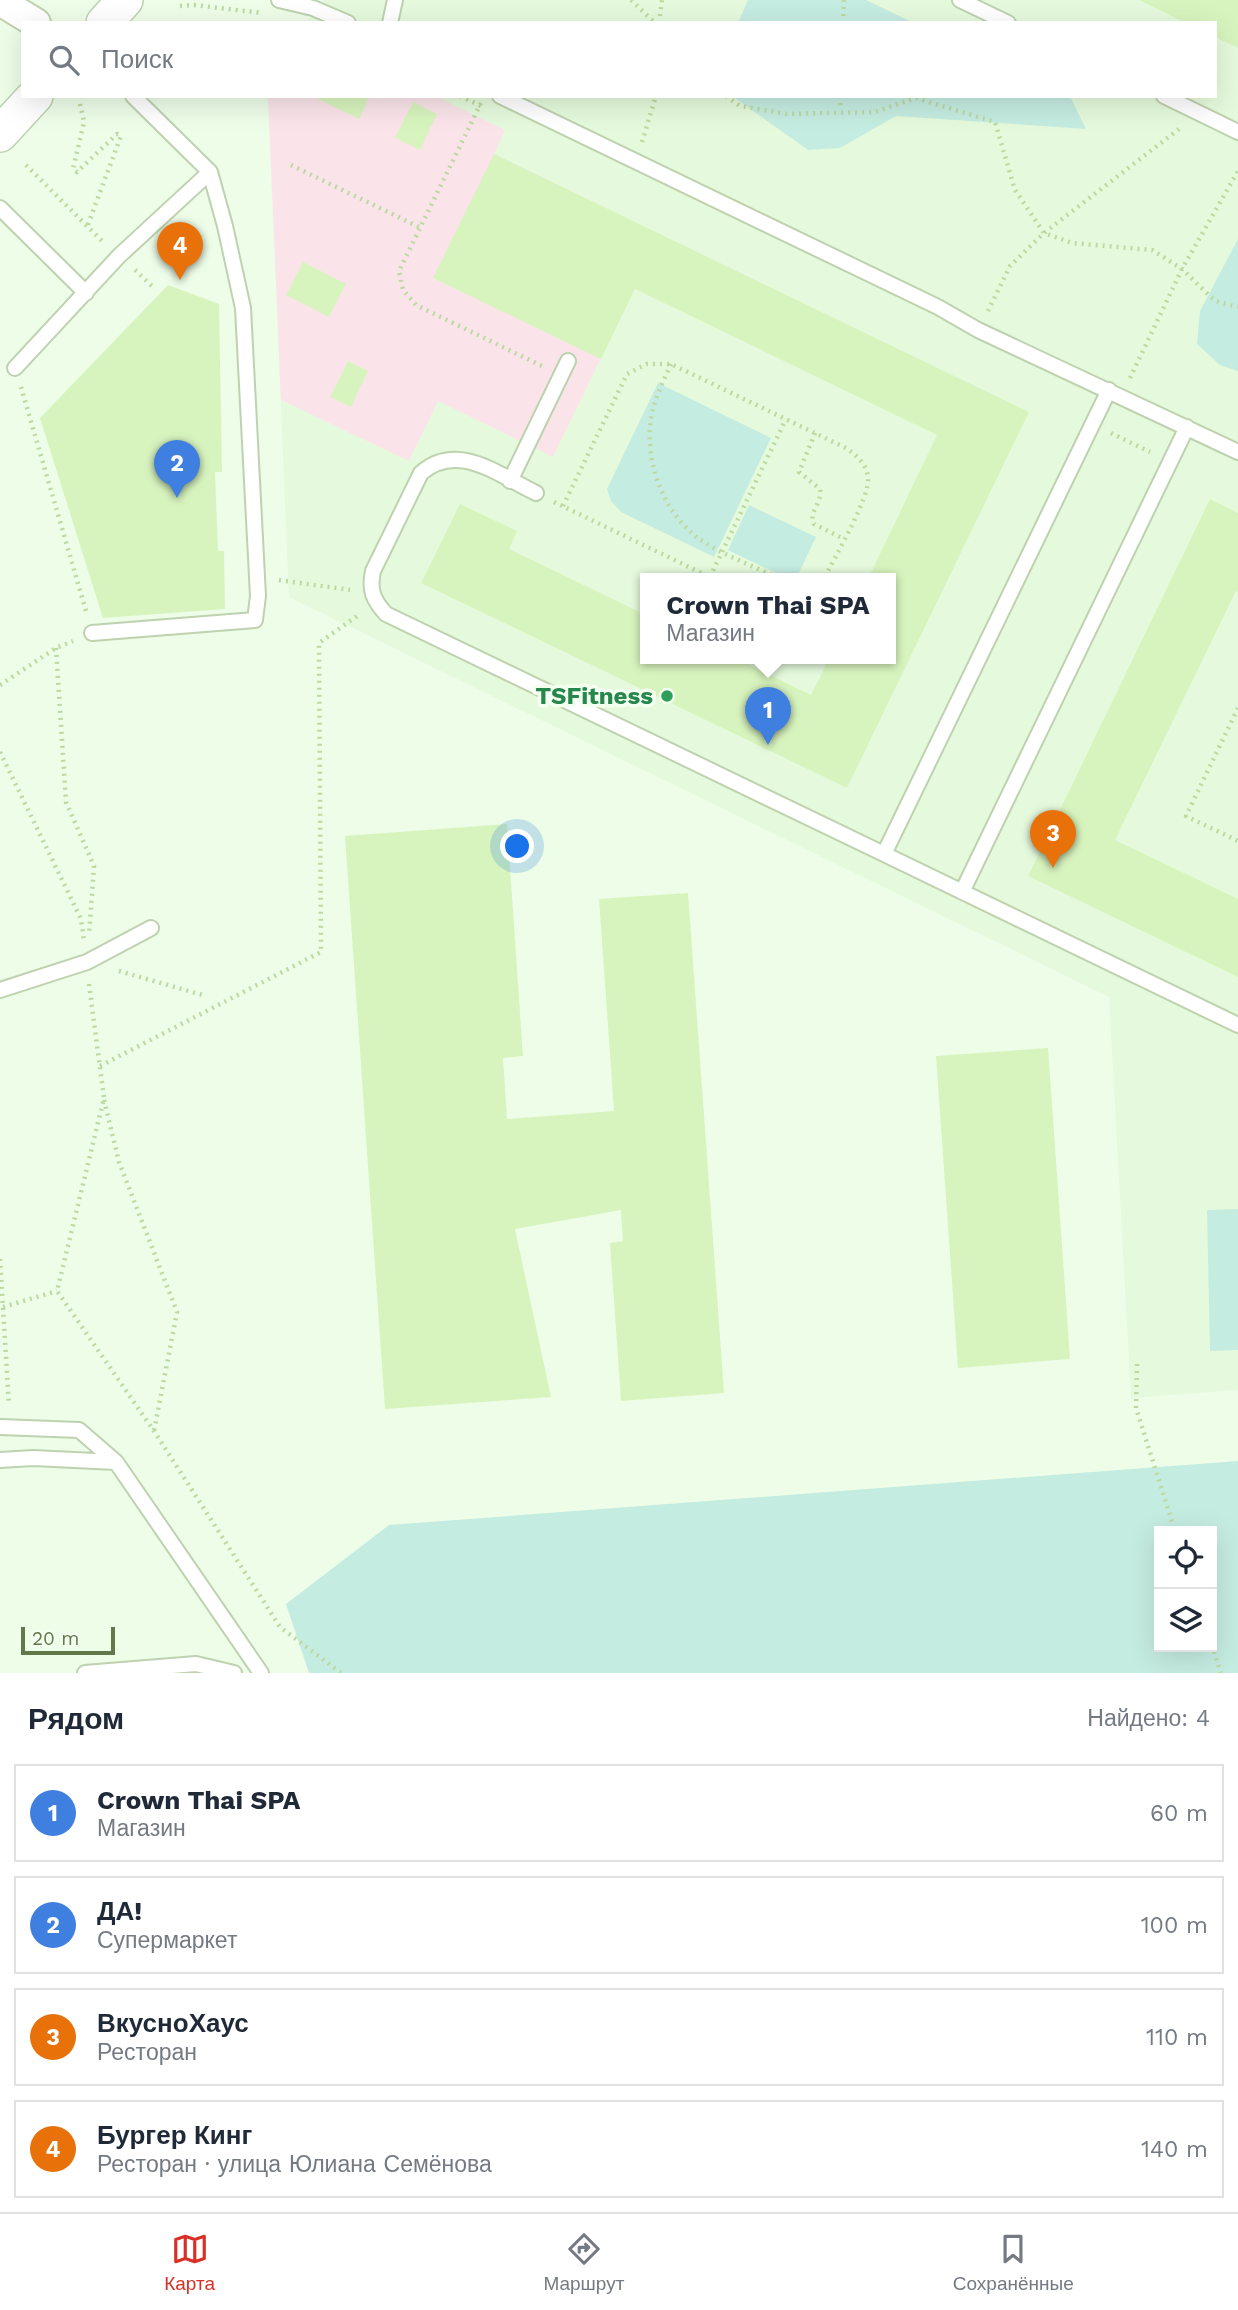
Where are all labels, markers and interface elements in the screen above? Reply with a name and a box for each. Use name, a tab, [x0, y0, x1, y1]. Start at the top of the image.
search box	[21, 21, 1217, 98]
icon: search	[45, 41, 83, 79]
text: Поиск	[101, 44, 173, 74]
pin: 4	[157, 222, 203, 280]
pin: 2	[154, 440, 200, 498]
popup	[640, 573, 896, 664]
text: Crown Thai SPA	[666, 590, 870, 620]
text: Магазин	[666, 620, 755, 647]
place label: TSFitness	[536, 682, 653, 710]
pin: 1	[745, 687, 791, 745]
marker: TSFitness	[659, 688, 675, 704]
pin: 3	[1030, 810, 1076, 868]
your location	[500, 829, 534, 863]
map controls	[1154, 1526, 1217, 1652]
button: locate	[1154, 1526, 1217, 1589]
button: layers	[1154, 1589, 1217, 1652]
scale bar	[21, 1624, 116, 1656]
text: 20 m	[32, 1627, 79, 1650]
text: Рядом	[28, 1701, 124, 1736]
text: Найдено: 4	[1087, 1705, 1210, 1732]
text: Crown Thai SPA	[97, 1785, 300, 1815]
text: 1	[48, 1800, 58, 1827]
text: 60 m	[1150, 1800, 1208, 1827]
text: Магазин	[97, 1815, 186, 1842]
text: ДА!	[97, 1896, 142, 1926]
text: 2	[46, 1912, 60, 1939]
text: 100 m	[1141, 1912, 1208, 1939]
text: Супермаркет	[97, 1927, 237, 1954]
text: ВкусноХаус	[97, 2008, 249, 2038]
text: 3	[46, 2024, 60, 2051]
text: 110 m	[1146, 2024, 1208, 2051]
text: Ресторан	[97, 2039, 197, 2066]
text: Бургер Кинг	[97, 2120, 252, 2150]
text: 4	[46, 2136, 60, 2163]
text: 140 m	[1141, 2136, 1208, 2163]
text: Ресторан · улица Юлиана Семёнова	[97, 2151, 492, 2178]
tab: Карта	[164, 2230, 215, 2295]
tab: Маршрут	[543, 2230, 624, 2295]
tab: Сохранённые	[953, 2230, 1074, 2295]

